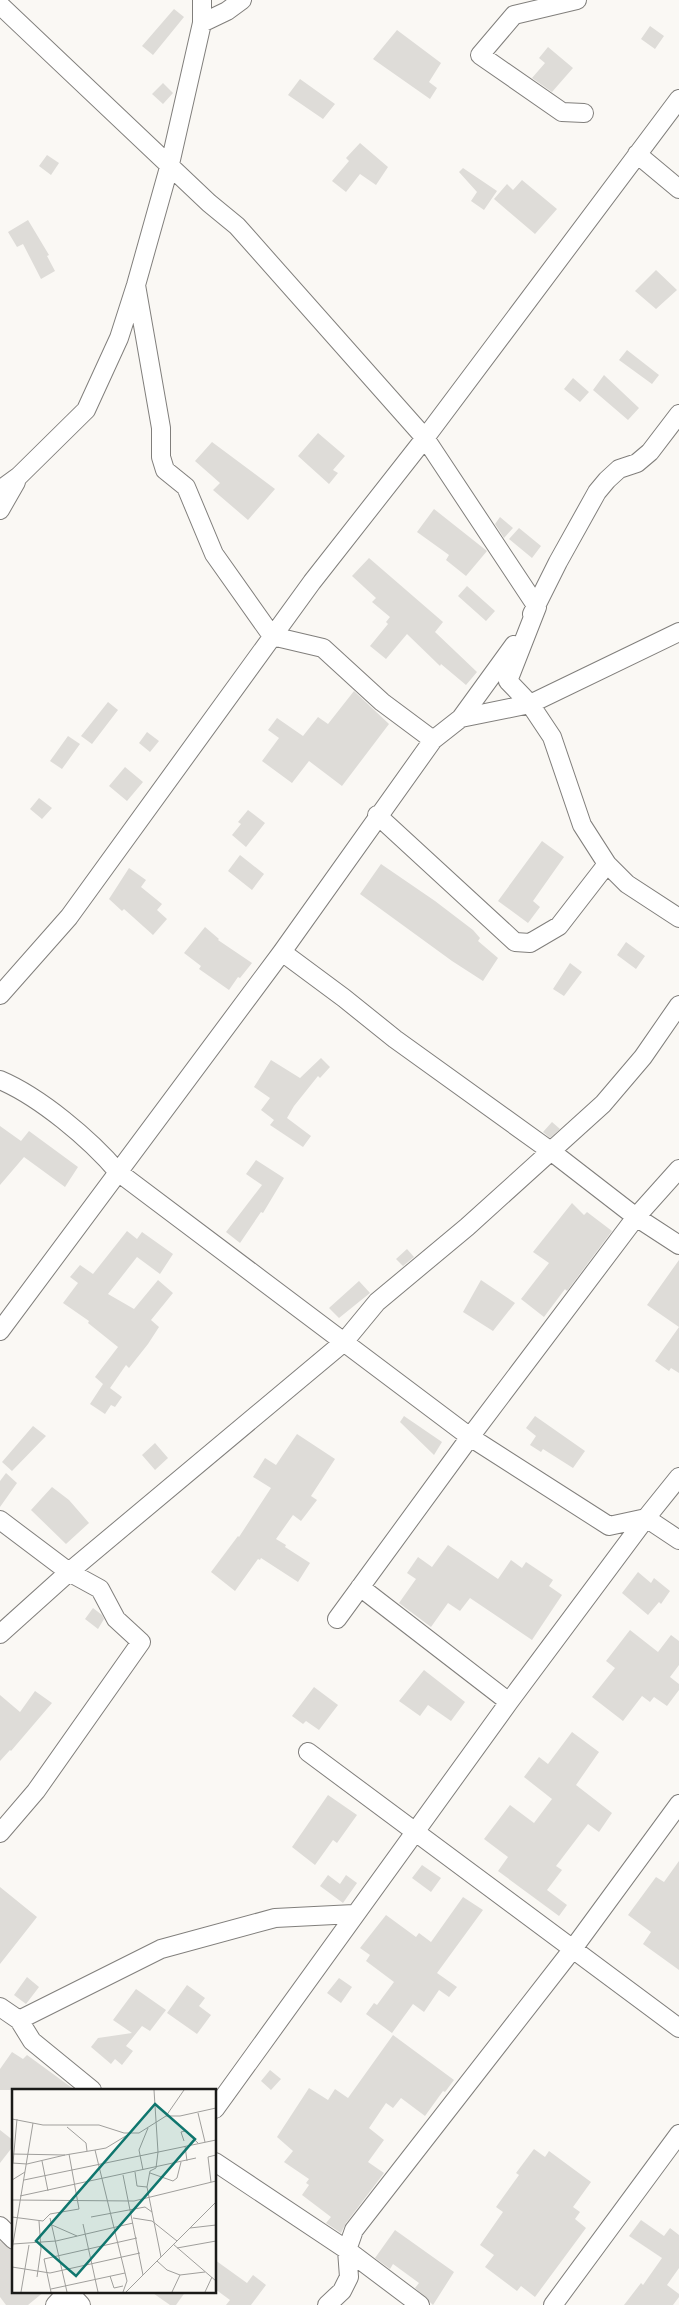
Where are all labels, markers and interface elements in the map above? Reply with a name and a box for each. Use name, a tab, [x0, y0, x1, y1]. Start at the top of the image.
inset map	[12, 2089, 216, 2292]

